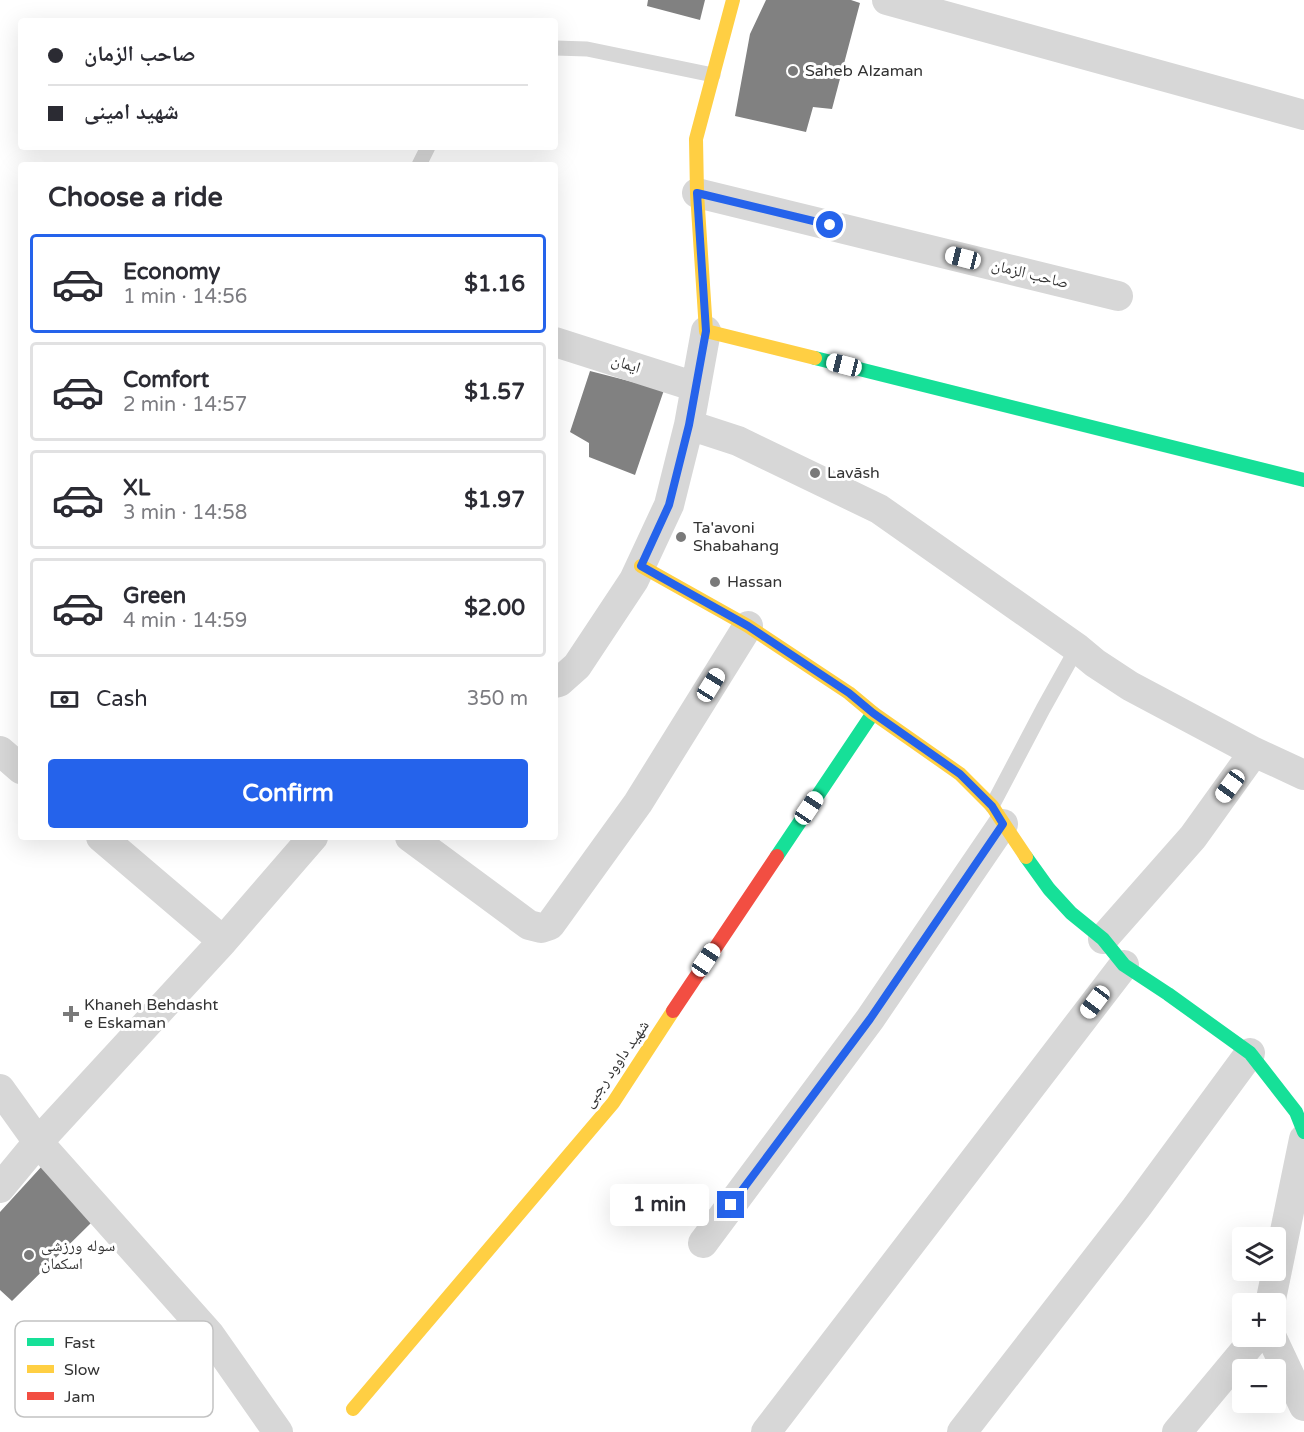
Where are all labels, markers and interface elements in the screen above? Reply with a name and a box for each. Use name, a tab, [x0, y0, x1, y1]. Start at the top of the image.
text: صاحب الزمان	[84, 41, 196, 67]
place label: Saheb Alzaman	[805, 61, 923, 81]
marker: Saheb Alzaman	[786, 64, 800, 78]
text: شهید امینی	[84, 99, 179, 125]
text: Choose a ride	[48, 181, 223, 214]
route start	[816, 211, 843, 238]
car	[943, 245, 983, 271]
street label: صاحب الزمان	[990, 255, 1070, 293]
icon: car	[51, 257, 105, 311]
text: Economy	[123, 259, 220, 285]
text: $1.16	[464, 271, 525, 297]
text: 1 min · 14:56	[123, 285, 247, 309]
street label: ایمان	[609, 350, 643, 378]
car	[824, 352, 864, 378]
icon: car	[51, 365, 105, 419]
text: Comfort	[123, 367, 209, 393]
text: $1.57	[464, 379, 525, 405]
text: 2 min · 14:57	[123, 393, 247, 417]
place label: Lavāsh	[827, 463, 880, 483]
marker: Lavāsh	[808, 466, 822, 480]
icon: car	[51, 473, 105, 527]
text: XL	[123, 475, 150, 501]
text: $1.97	[464, 487, 525, 513]
text: 3 min · 14:58	[123, 501, 247, 525]
place label: Ta'avoni Shabahang	[693, 518, 779, 556]
marker: Ta'avoni Shabahang	[674, 530, 688, 544]
place label: Hassan	[727, 572, 782, 592]
marker: Hassan	[708, 575, 722, 589]
icon: car	[51, 581, 105, 635]
text: Green	[123, 583, 186, 609]
text: $2.00	[464, 595, 525, 621]
text: 4 min · 14:59	[123, 609, 247, 633]
car	[694, 665, 728, 705]
icon: cash	[48, 683, 81, 716]
text: Cash	[96, 686, 148, 712]
text: 350 m	[467, 687, 528, 711]
button: Confirm	[48, 759, 528, 828]
car	[1212, 766, 1248, 806]
car	[791, 788, 827, 828]
car	[688, 940, 724, 980]
car	[1077, 982, 1113, 1022]
place label: Khaneh Behdasht e Eskaman	[84, 995, 218, 1033]
marker: Khaneh Behdasht e Eskaman	[62, 1005, 80, 1023]
street label: شهید داوود رجبی	[578, 1016, 654, 1112]
callout: 1 min	[611, 1184, 710, 1226]
route end	[717, 1191, 744, 1218]
text: 1 min	[633, 1193, 686, 1217]
map controls	[1232, 1227, 1286, 1413]
button: layers	[1232, 1227, 1286, 1281]
place label: سوله ورزشی اسکمان	[41, 1236, 115, 1274]
marker: سوله ورزشی اسکمان	[22, 1248, 36, 1262]
button: +	[1232, 1293, 1286, 1347]
legend	[15, 1321, 213, 1417]
text: Fast	[64, 1333, 95, 1353]
button: −	[1232, 1359, 1286, 1413]
text: Slow	[64, 1360, 100, 1380]
text: Jam	[64, 1387, 95, 1407]

